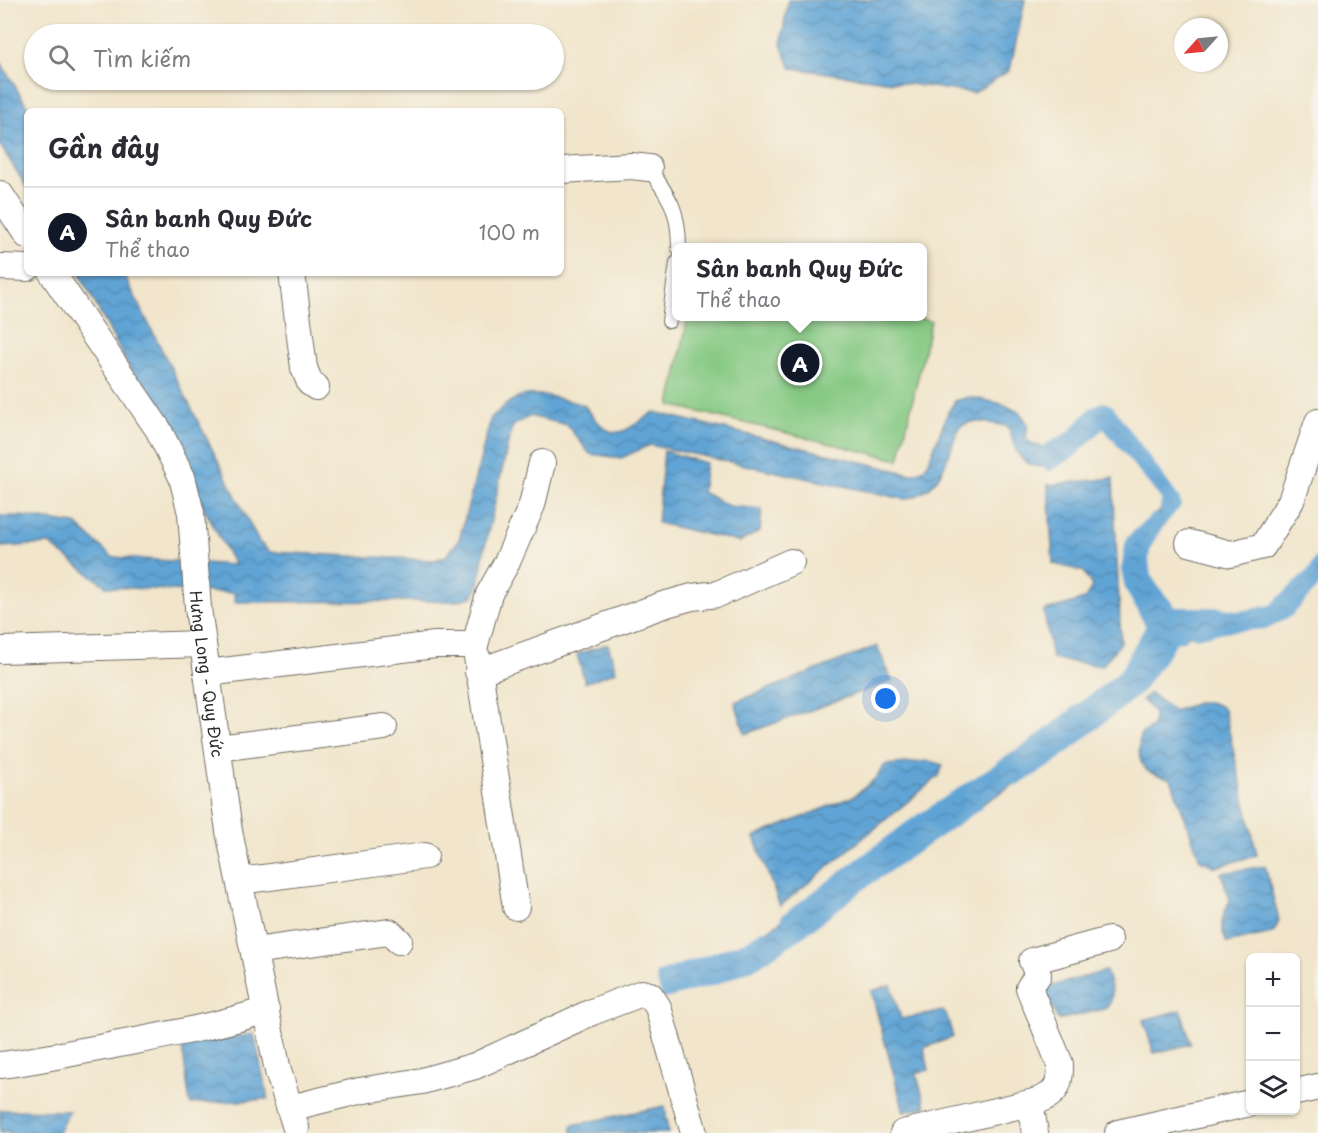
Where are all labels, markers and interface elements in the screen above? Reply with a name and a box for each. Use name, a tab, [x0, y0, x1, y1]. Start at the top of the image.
north arrow	[1174, 18, 1228, 72]
search box	[24, 24, 564, 90]
icon: search	[45, 41, 78, 74]
text: Tìm kiếm	[93, 41, 191, 74]
text: Gần đây	[48, 128, 160, 167]
text: Sân banh Quy Đức	[105, 201, 312, 234]
text: A	[60, 217, 75, 247]
text: 100 m	[479, 217, 540, 247]
text: Thể thao	[105, 234, 190, 264]
popup	[672, 243, 927, 321]
text: Sân banh Quy Đức	[696, 251, 903, 284]
text: Thể thao	[696, 284, 781, 314]
pin: A	[780, 340, 820, 386]
street label: Hưng Long - Quy Đức	[185, 590, 231, 759]
your location	[871, 684, 900, 713]
map controls	[1246, 953, 1300, 1115]
button: +	[1246, 953, 1300, 1007]
button: −	[1246, 1007, 1300, 1061]
button: layers	[1246, 1061, 1300, 1115]

